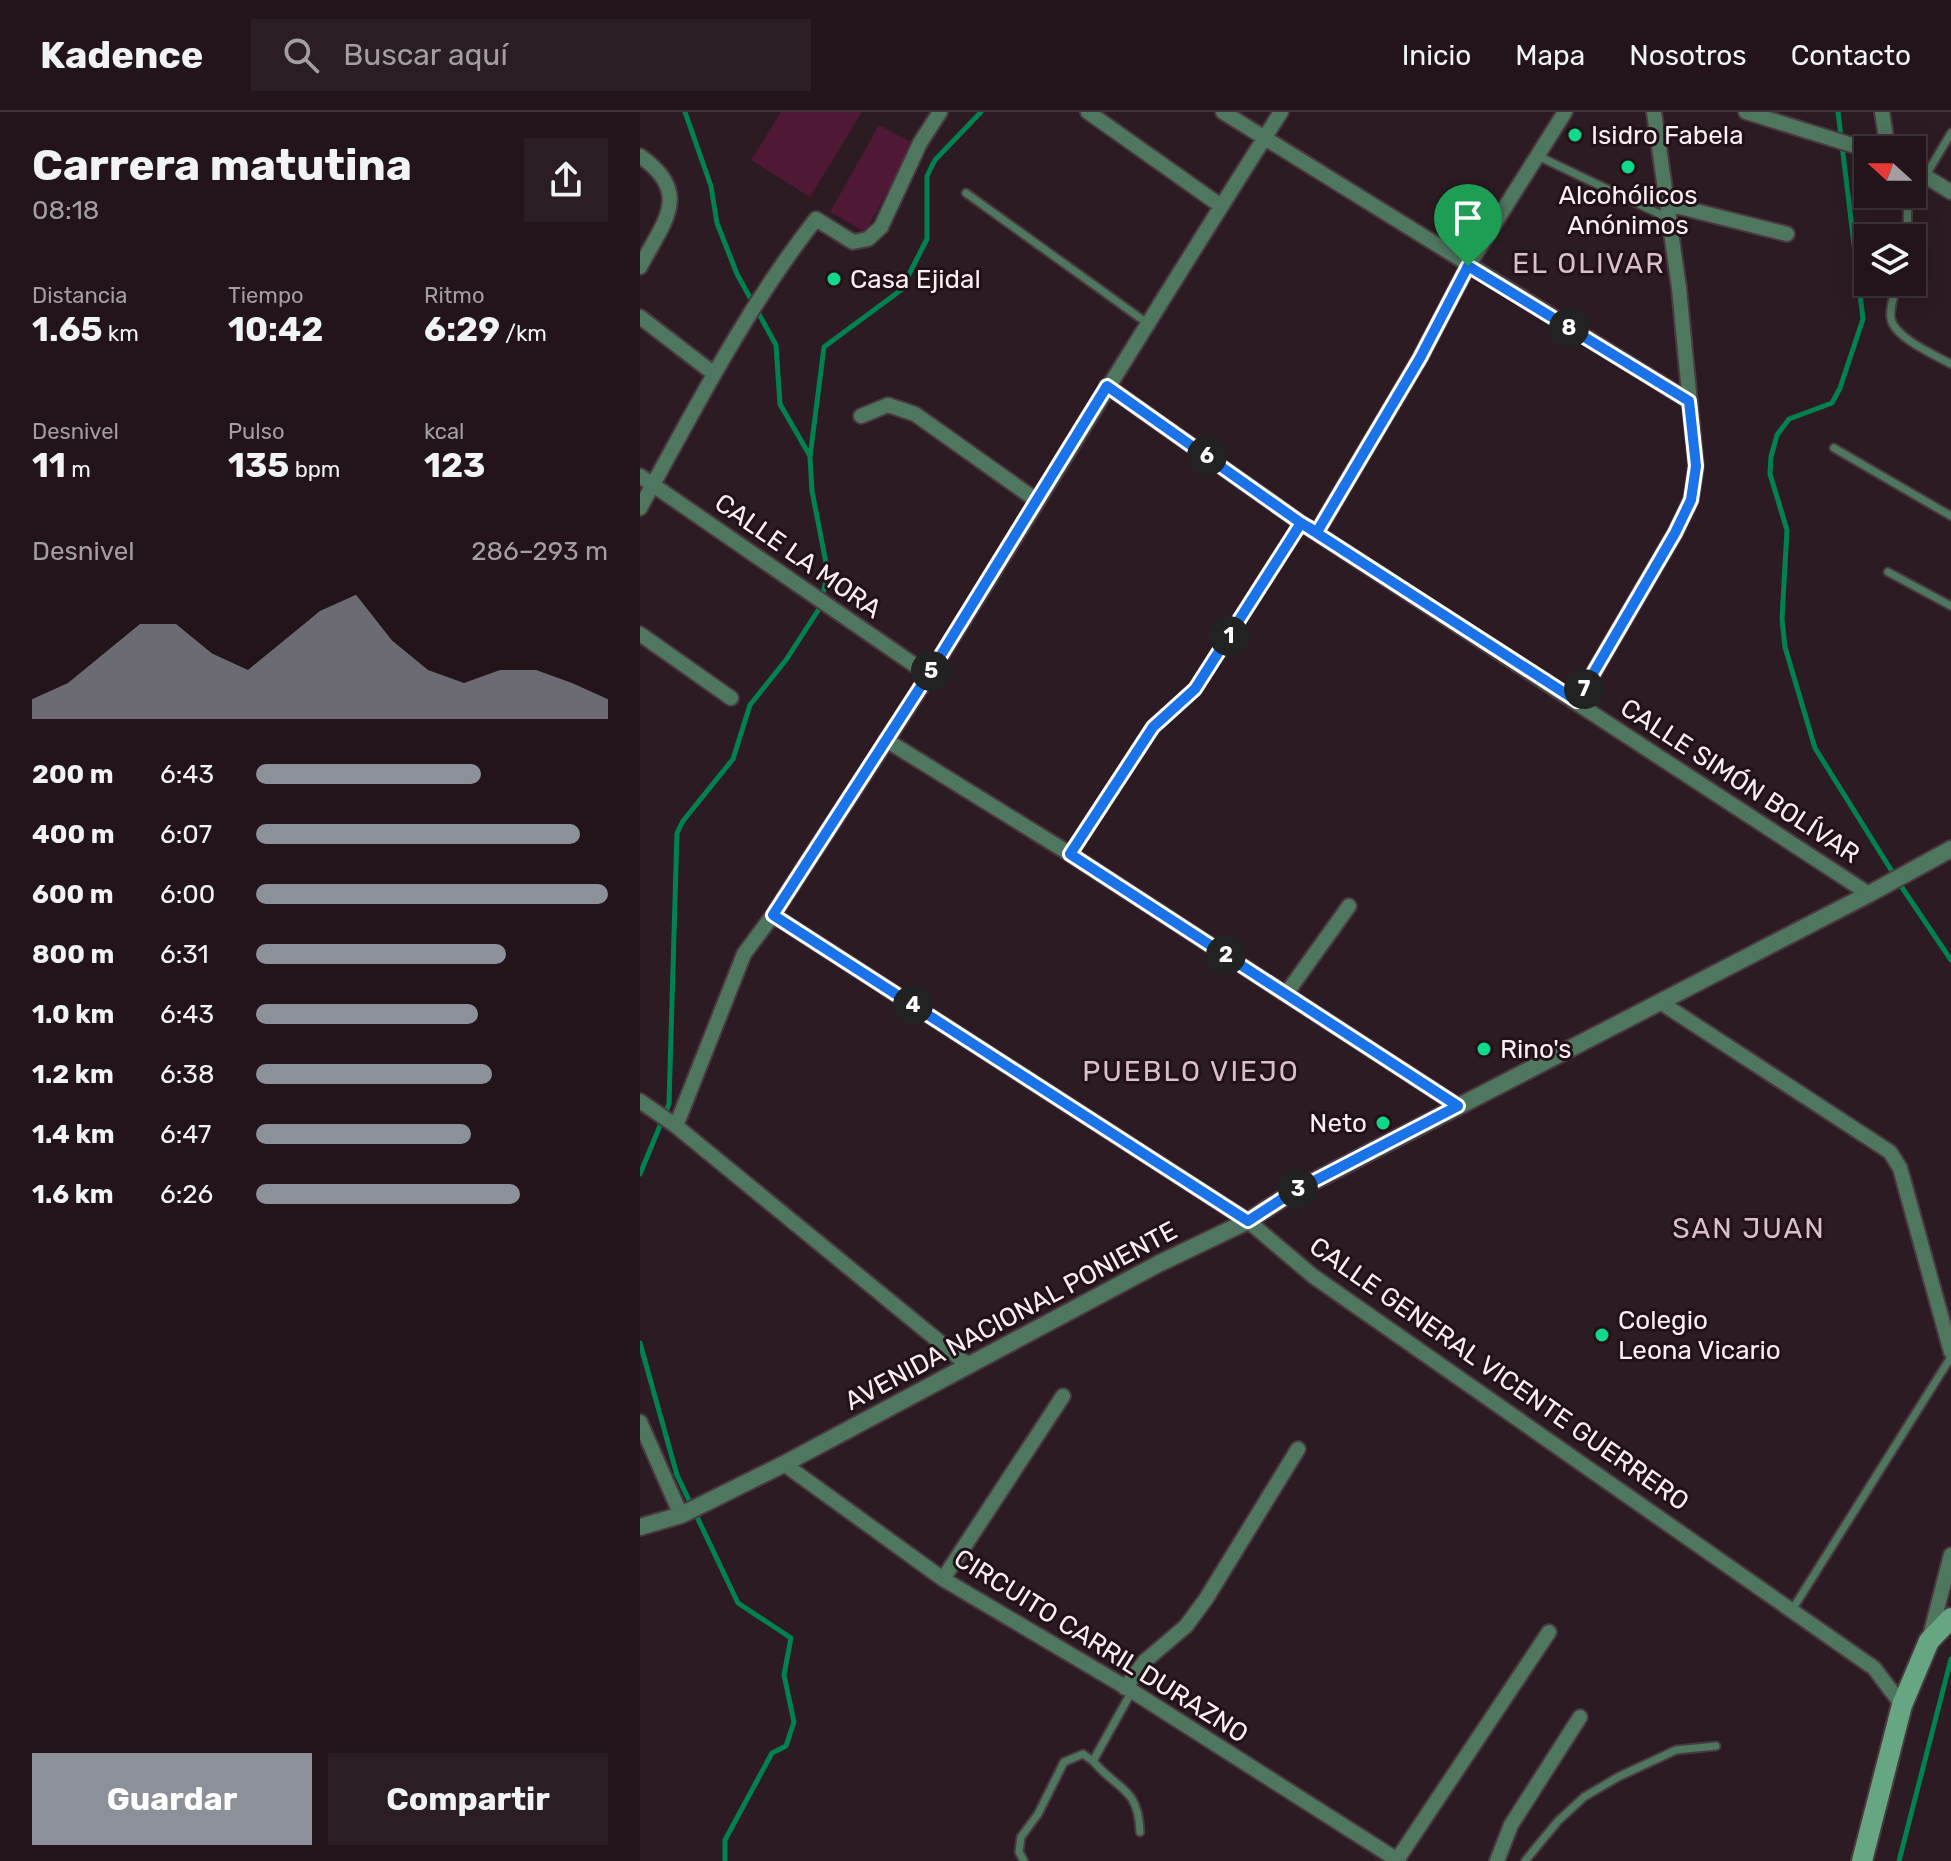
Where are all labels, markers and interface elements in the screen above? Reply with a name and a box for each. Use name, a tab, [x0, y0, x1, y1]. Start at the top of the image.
search box	[251, 19, 811, 91]
text: Kadence	[40, 32, 203, 78]
icon: search	[279, 33, 323, 77]
text: Buscar aquí	[343, 37, 508, 73]
text: Inicio	[1402, 39, 1471, 72]
text: Mapa	[1515, 39, 1585, 72]
text: Nosotros	[1629, 39, 1747, 72]
text: Contacto	[1791, 39, 1911, 72]
place label: Isidro Fabela	[1591, 120, 1744, 151]
marker: Isidro Fabela	[1566, 126, 1584, 144]
north arrow	[1854, 136, 1926, 208]
map controls	[1854, 136, 1926, 296]
button: share	[524, 138, 608, 222]
text: Carrera matutina	[32, 139, 412, 191]
marker: Alcohólicos Anónimos	[1619, 158, 1637, 176]
place label: Alcohólicos Anónimos	[1559, 180, 1697, 241]
pin	[1434, 184, 1502, 266]
text: 08:18	[32, 195, 99, 226]
icon: arrive	[1446, 196, 1490, 240]
button: layers	[1854, 224, 1926, 296]
district label: EL OLIVAR	[1512, 247, 1666, 280]
place label: Casa Ejidal	[850, 264, 981, 295]
marker: Casa Ejidal	[825, 270, 843, 288]
text: Distancia	[32, 282, 127, 309]
text: Tiempo	[228, 282, 304, 309]
text: Ritmo	[424, 282, 485, 309]
pin: 8	[1549, 308, 1589, 348]
text: 1.65	[32, 309, 102, 350]
text: 10:42	[228, 309, 323, 350]
text: 6:29	[424, 309, 500, 350]
text: 8	[1562, 314, 1576, 341]
text: km	[102, 320, 139, 347]
text: /km	[500, 320, 547, 347]
text: Desnivel	[32, 418, 119, 445]
text: Pulso	[228, 418, 285, 445]
text: kcal	[424, 418, 464, 445]
pin: 6	[1187, 436, 1227, 476]
text: 6	[1200, 442, 1214, 469]
text: 11	[32, 445, 66, 486]
text: 135	[228, 445, 289, 486]
text: 123	[424, 445, 485, 486]
text: m	[66, 456, 91, 483]
text: bpm	[289, 456, 340, 483]
street label: CALLE LA MORA	[709, 487, 887, 625]
text: Desnivel	[32, 536, 135, 567]
text: 286–293 m	[471, 536, 608, 567]
pin: 1	[1209, 616, 1249, 656]
text: 1	[1224, 622, 1234, 649]
pin: 5	[911, 651, 951, 691]
text: 5	[924, 657, 938, 684]
pin: 7	[1564, 669, 1604, 709]
text: 7	[1578, 675, 1590, 702]
street label: CALLE SIMÓN BOLÍVAR	[1615, 692, 1865, 870]
text: 200 m	[32, 759, 114, 790]
text: 6:43	[160, 759, 214, 790]
text: 400 m	[32, 819, 114, 850]
text: 6:07	[160, 819, 212, 850]
text: 600 m	[32, 879, 114, 910]
text: 6:00	[160, 879, 215, 910]
pin: 2	[1206, 935, 1246, 975]
text: 800 m	[32, 939, 114, 970]
text: 6:31	[160, 939, 209, 970]
text: 2	[1219, 941, 1233, 968]
pin: 4	[893, 985, 933, 1025]
text: 4	[905, 991, 921, 1018]
text: 1.0 km	[32, 999, 114, 1030]
text: 6:43	[160, 999, 214, 1030]
place label: Rino's	[1500, 1034, 1572, 1065]
marker: Rino's	[1475, 1040, 1493, 1058]
district label: PUEBLO VIEJO	[1082, 1055, 1300, 1088]
text: 1.2 km	[32, 1059, 114, 1090]
text: 6:38	[160, 1059, 215, 1090]
place label: Neto	[1309, 1108, 1367, 1139]
marker: Neto	[1374, 1114, 1392, 1132]
text: 1.4 km	[32, 1119, 114, 1150]
text: 6:47	[160, 1119, 211, 1150]
pin: 3	[1278, 1169, 1318, 1209]
text: 3	[1291, 1175, 1305, 1202]
text: 1.6 km	[32, 1179, 114, 1210]
text: 6:26	[160, 1179, 213, 1210]
district label: SAN JUAN	[1672, 1212, 1826, 1245]
street label: AVENIDA NACIONAL PONIENTE	[840, 1215, 1182, 1417]
street label: CALLE GENERAL VICENTE GUERRERO	[1303, 1231, 1695, 1517]
place label: Colegio Leona Vicario	[1618, 1305, 1781, 1366]
marker: Colegio Leona Vicario	[1593, 1326, 1611, 1344]
street label: CIRCUITO CARRIL DURAZNO	[948, 1543, 1254, 1749]
button: Guardar	[32, 1753, 312, 1845]
button: Compartir	[328, 1753, 608, 1845]

